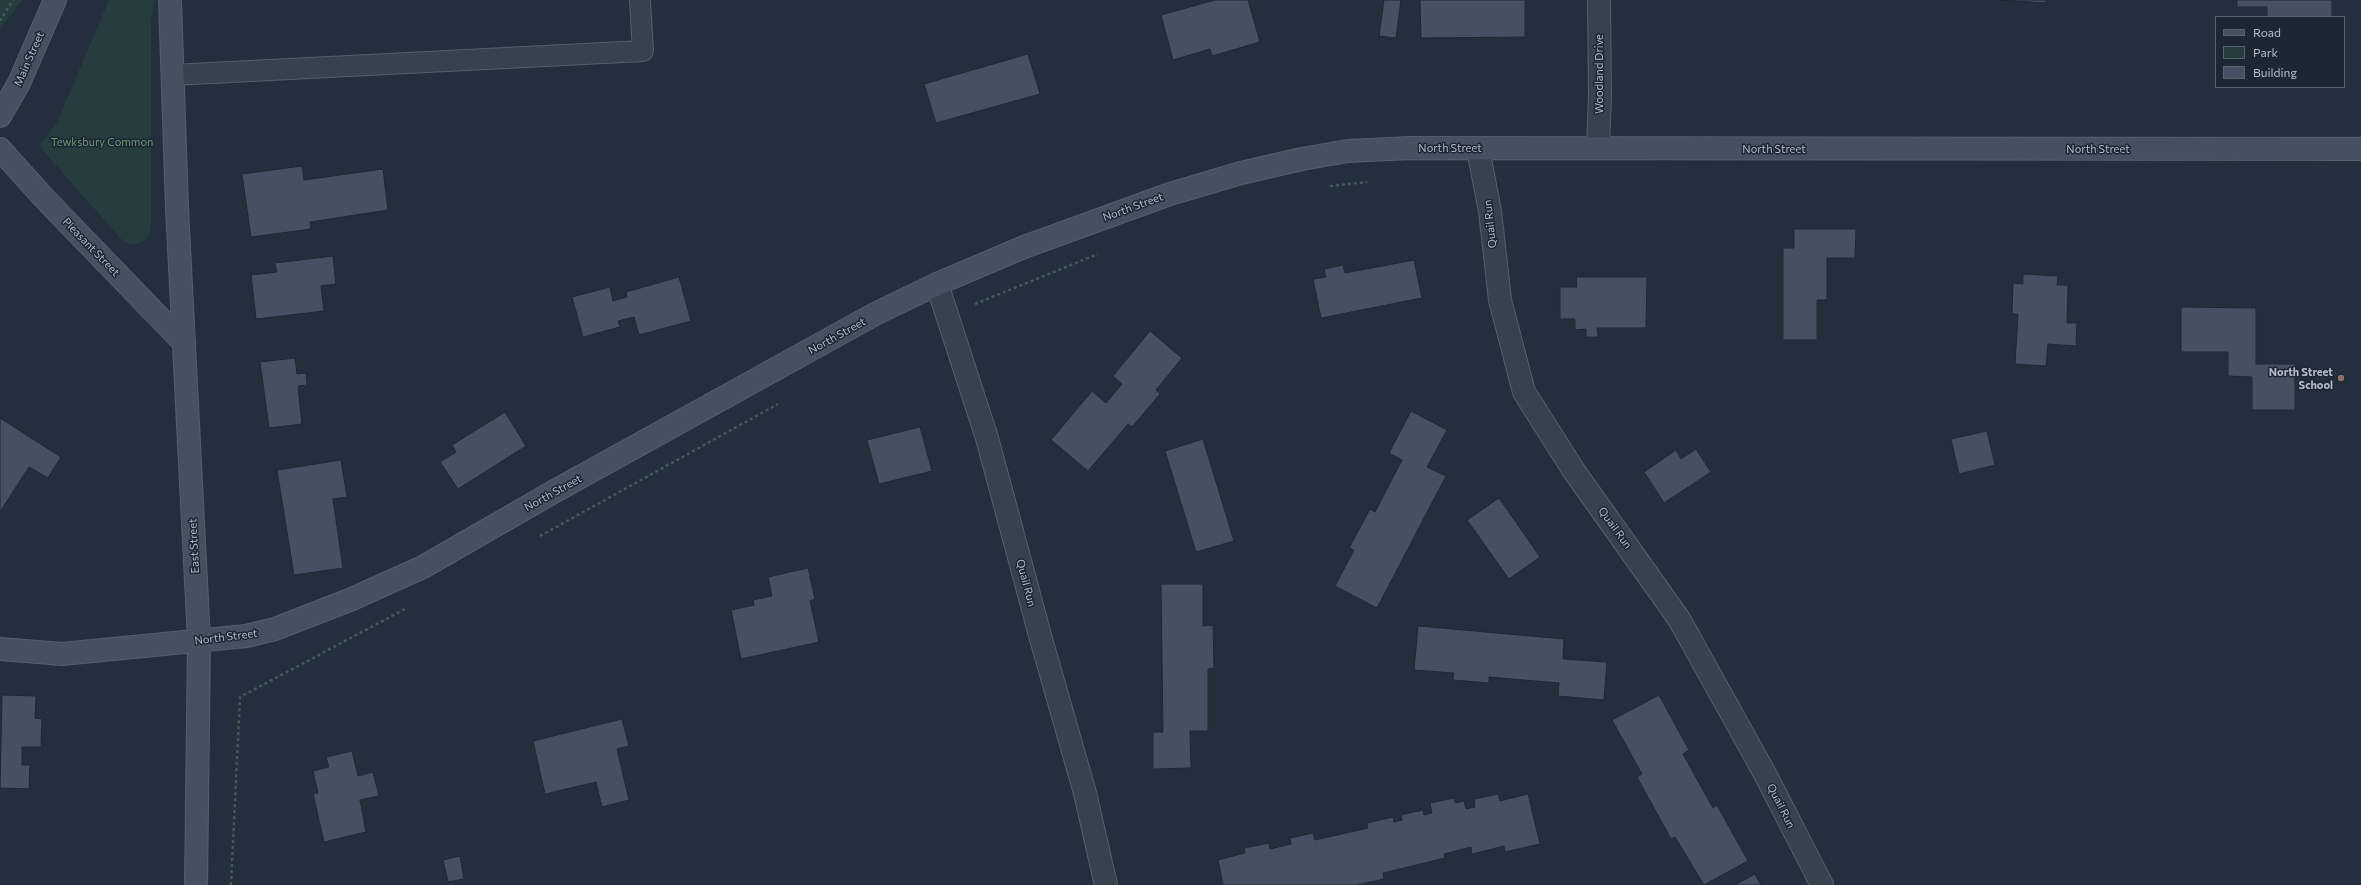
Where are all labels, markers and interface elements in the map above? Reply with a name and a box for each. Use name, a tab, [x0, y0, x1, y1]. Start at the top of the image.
legend	[2215, 16, 2345, 88]
text: Road	[2253, 25, 2281, 39]
street label: Main Street	[11, 30, 47, 88]
street label: Woodland Drive	[1592, 34, 1606, 114]
text: Park	[2253, 45, 2278, 59]
text: Building	[2253, 65, 2297, 79]
park label: Tewksbury Common	[51, 135, 153, 149]
street label: North Street	[1418, 141, 1482, 155]
street label: North Street	[1742, 142, 1806, 156]
street label: North Street	[2066, 142, 2130, 156]
street label: North Street	[1101, 190, 1165, 224]
street label: Quail Run	[1481, 199, 1499, 249]
street label: Pleasant Street	[60, 215, 122, 279]
street label: North Street	[806, 315, 868, 357]
place label: North Street School	[2269, 365, 2333, 391]
marker: North Street School	[2336, 373, 2346, 383]
street label: North Street	[522, 472, 584, 514]
street label: Quail Run	[1595, 505, 1635, 551]
street label: East Street	[186, 518, 202, 574]
street label: Quail Run	[1013, 558, 1039, 608]
street label: North Street	[194, 627, 258, 647]
street label: Quail Run	[1764, 781, 1798, 831]

